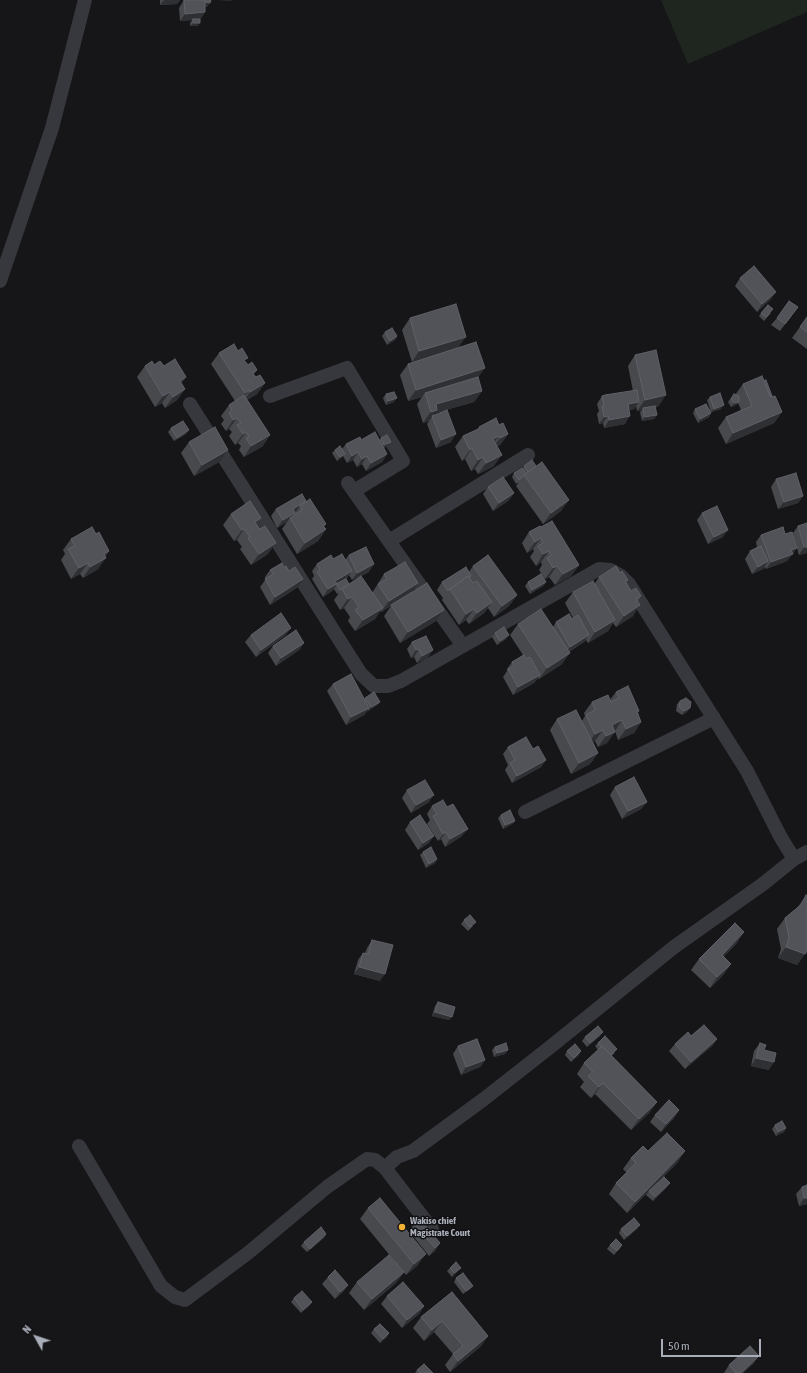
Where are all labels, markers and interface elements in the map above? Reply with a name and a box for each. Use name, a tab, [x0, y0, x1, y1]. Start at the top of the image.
place label: Wakiso chief Magistrate Court	[410, 1215, 470, 1238]
marker: Wakiso chief Magistrate Court	[397, 1222, 407, 1232]
north arrow	[16, 1317, 56, 1357]
text: N	[20, 1323, 33, 1336]
scale bar	[663, 1331, 763, 1357]
text: 50 m	[668, 1339, 690, 1353]

